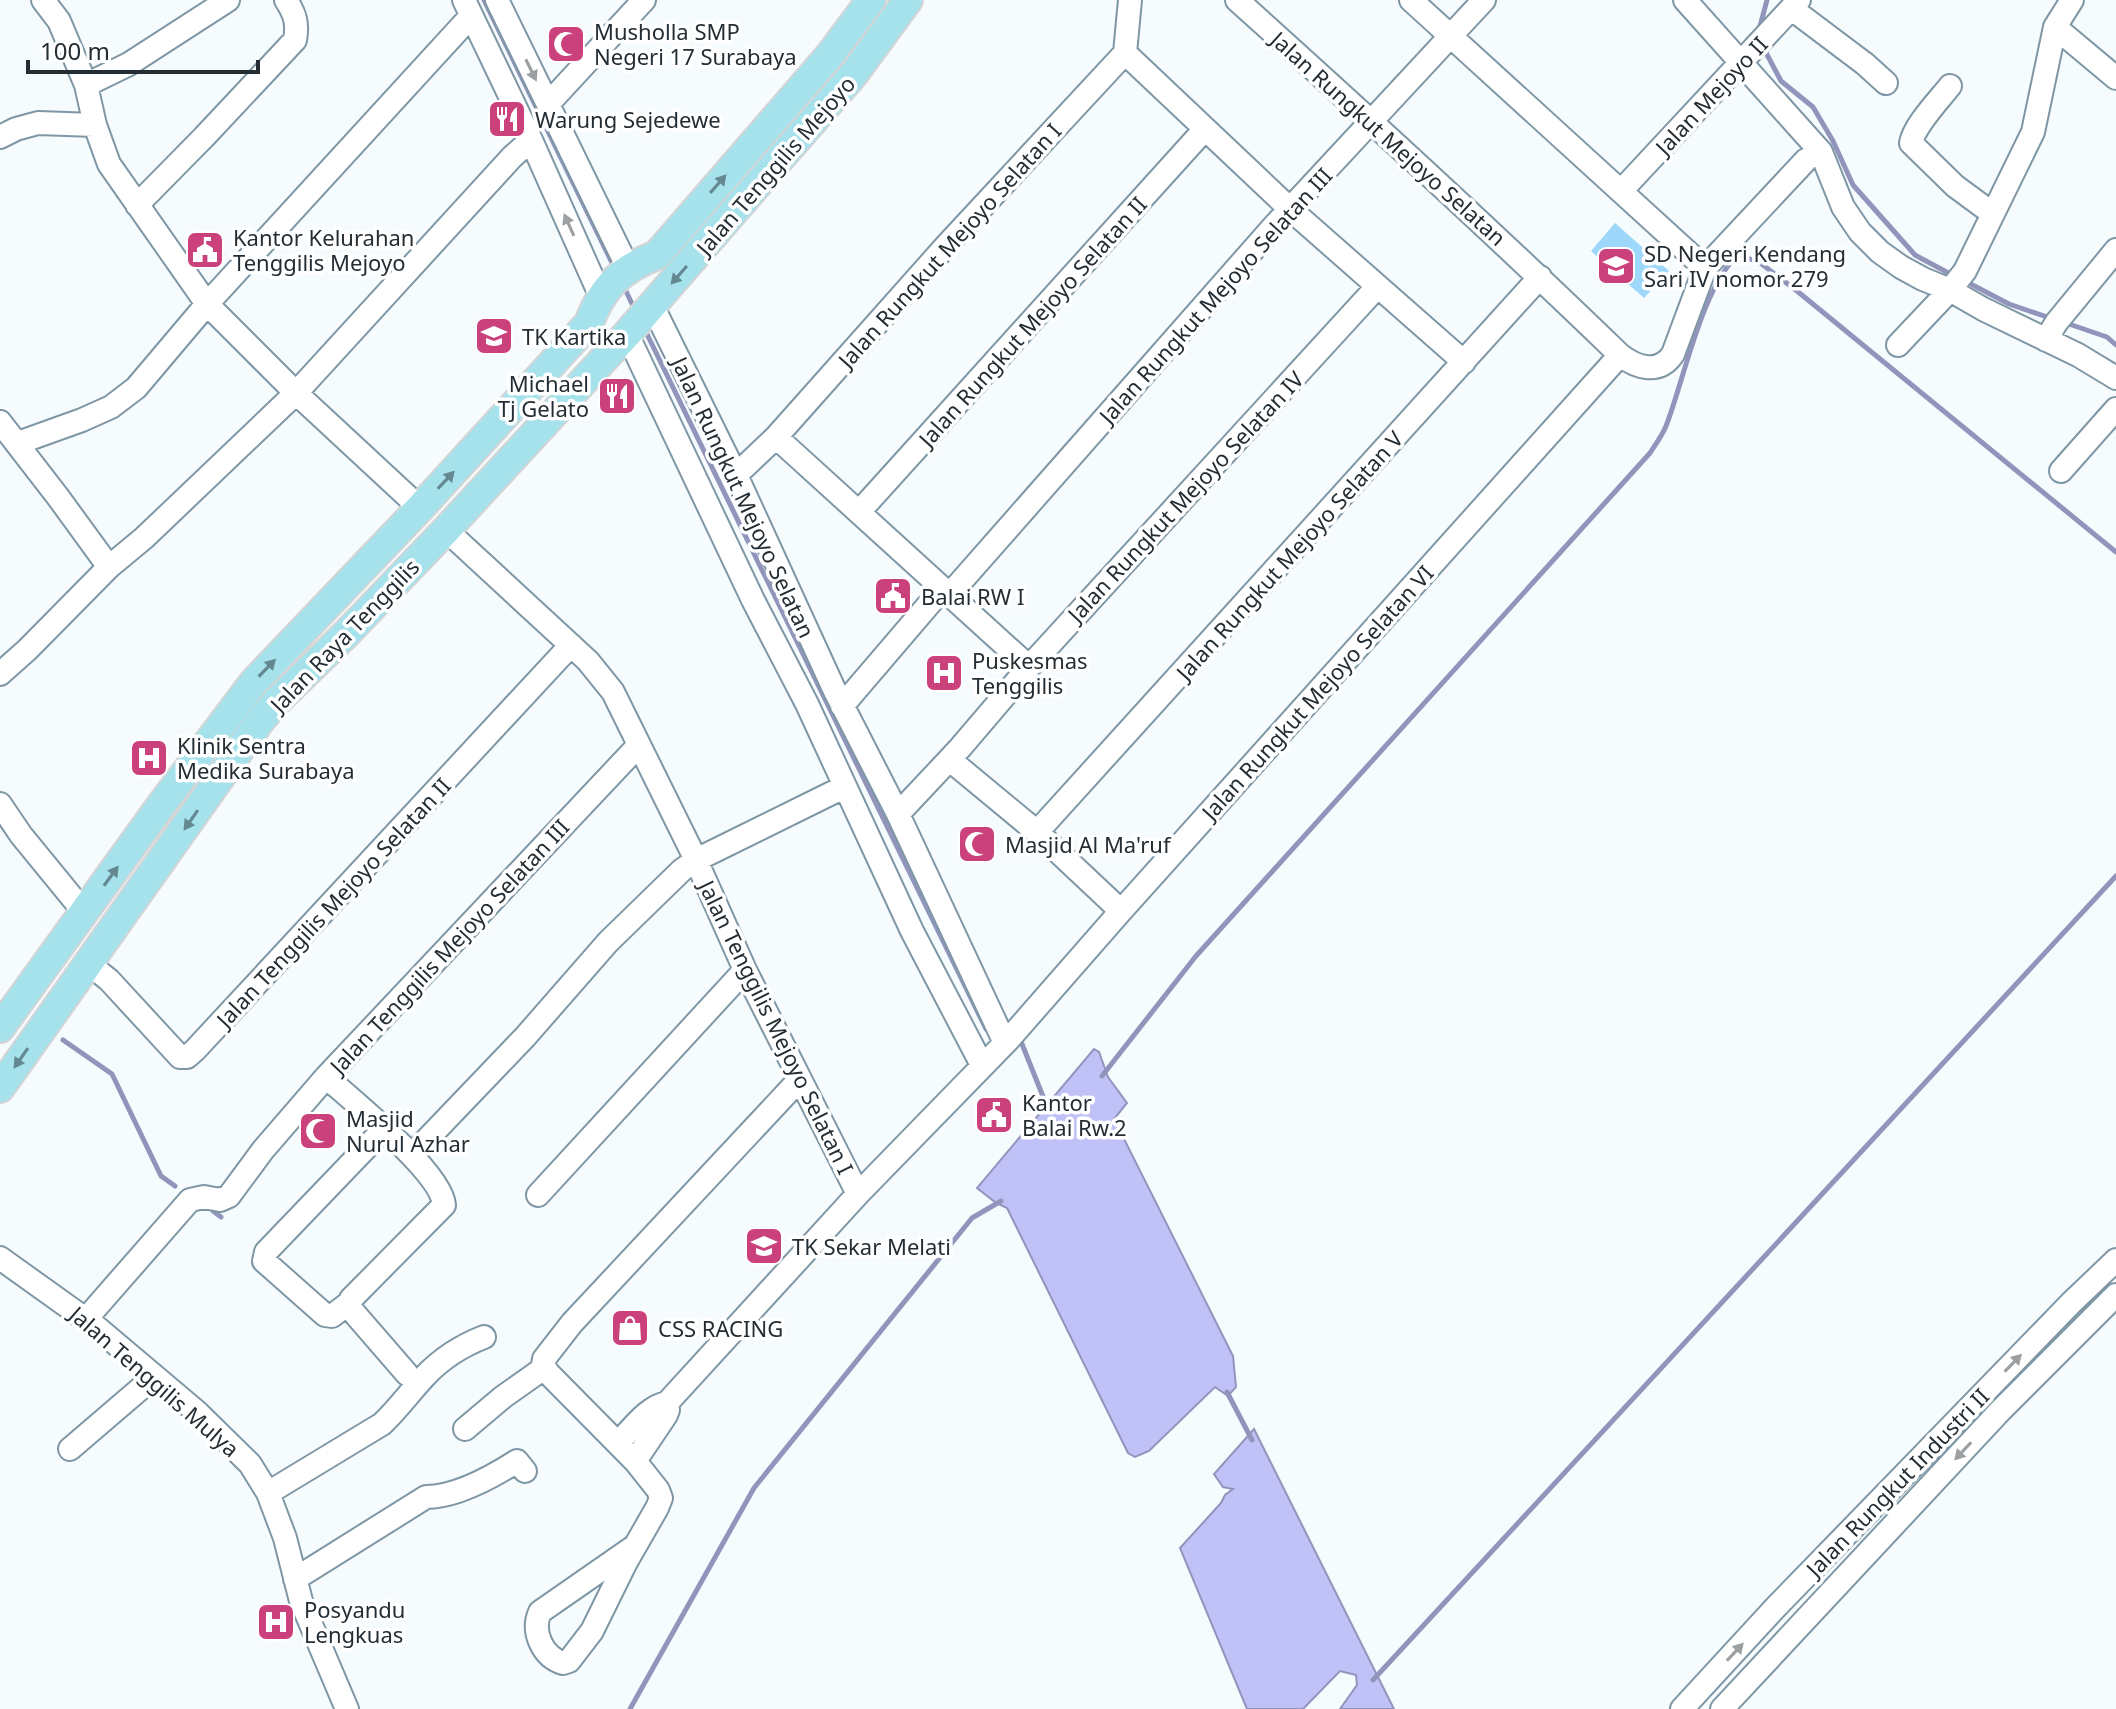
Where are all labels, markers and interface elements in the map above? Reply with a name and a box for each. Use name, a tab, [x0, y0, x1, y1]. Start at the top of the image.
place label: Musholla SMP Negeri 17 Surabaya	[594, 16, 797, 71]
mosque icon: Musholla SMP Negeri 17 Surabaya	[545, 23, 587, 65]
street label: Jalan Rungkut Mejoyo Selatan	[1264, 23, 1513, 252]
scale bar	[28, 24, 258, 74]
street label: Jalan Mejoyo II	[1647, 29, 1774, 162]
text: 100 m	[40, 34, 110, 67]
one-way arrow	[524, 59, 538, 82]
street label: Jalan Tenggilis Mejoyo	[688, 69, 861, 262]
restaurant icon: Warung Sejedewe	[486, 98, 528, 140]
place label: Warung Sejedewe	[535, 104, 721, 134]
street label: Jalan Rungkut Mejoyo Selatan I	[830, 116, 1067, 375]
street label: Jalan Rungkut Mejoyo Selatan III	[1091, 161, 1338, 431]
one-way arrow	[709, 174, 727, 193]
street label: Jalan Rungkut Mejoyo Selatan II	[910, 189, 1153, 454]
one-way arrow	[563, 214, 576, 237]
place label: Kantor Kelurahan Tenggilis Mejoyo	[233, 222, 414, 277]
public building icon: Kantor Kelurahan Tenggilis Mejoyo	[184, 229, 226, 271]
place label: SD Negeri Kendang Sari IV nomor 279	[1644, 238, 1846, 293]
school or university icon: SD Negeri Kendang Sari IV nomor 279	[1595, 245, 1637, 287]
one-way arrow	[671, 264, 688, 284]
school or university icon: TK Kartika	[473, 315, 515, 357]
place label: TK Kartika	[522, 321, 626, 351]
street label: Jalan Rungkut Mejoyo Selatan	[665, 350, 822, 642]
street label: Jalan Rungkut Mejoyo Selatan IV	[1059, 363, 1310, 629]
place label: Michael Tj Gelato	[498, 368, 589, 423]
restaurant icon: Michael Tj Gelato	[596, 375, 638, 417]
street label: Jalan Rungkut Mejoyo Selatan V	[1168, 423, 1410, 687]
one-way arrow	[437, 470, 455, 489]
street label: Jalan Raya Tenggilis	[262, 552, 425, 720]
street label: Jalan Rungkut Mejoyo Selatan VI	[1193, 558, 1440, 827]
public building icon: Balai RW I	[872, 575, 914, 617]
place label: Balai RW I	[921, 581, 1024, 611]
place label: Puskesmas Tenggilis	[972, 645, 1088, 700]
hospital icon: Puskesmas Tenggilis	[923, 652, 965, 694]
one-way arrow	[257, 659, 276, 678]
place label: Klinik Sentra Medika Surabaya	[177, 730, 354, 785]
hospital icon: Klinik Sentra Medika Surabaya	[128, 737, 170, 779]
street label: Jalan Tenggilis Mejoyo Selatan II	[208, 771, 457, 1035]
one-way arrow	[184, 809, 199, 830]
street label: Jalan Tenggilis Mejoyo Selatan III	[321, 812, 575, 1081]
mosque icon: Masjid Al Ma'ruf	[956, 823, 998, 865]
place label: Masjid Al Ma'ruf	[1005, 829, 1172, 859]
one-way arrow	[102, 865, 118, 886]
street label: Jalan Tenggilis Mejoyo Selatan I	[692, 873, 861, 1179]
one-way arrow	[14, 1048, 29, 1069]
place label: Kantor Balai Rw.2	[1022, 1087, 1127, 1142]
public building icon: Kantor Balai Rw.2	[973, 1094, 1015, 1136]
place label: Masjid Nurul Azhar	[346, 1103, 470, 1158]
mosque icon: Masjid Nurul Azhar	[297, 1110, 339, 1152]
school or university icon: TK Sekar Melati	[743, 1225, 785, 1267]
place label: TK Sekar Melati	[792, 1231, 951, 1261]
street label: Jalan Tenggilis Mulya	[62, 1298, 246, 1463]
shop icon: CSS RACING	[609, 1307, 651, 1349]
place label: CSS RACING	[658, 1313, 783, 1343]
one-way arrow	[2003, 1354, 2021, 1373]
street label: Jalan Rungkut Industri II	[1798, 1381, 1995, 1584]
one-way arrow	[1955, 1441, 1973, 1460]
place label: Posyandu Lengkuas	[304, 1594, 405, 1649]
hospital icon: Posyandu Lengkuas	[255, 1601, 297, 1643]
one-way arrow	[1726, 1642, 1744, 1661]

